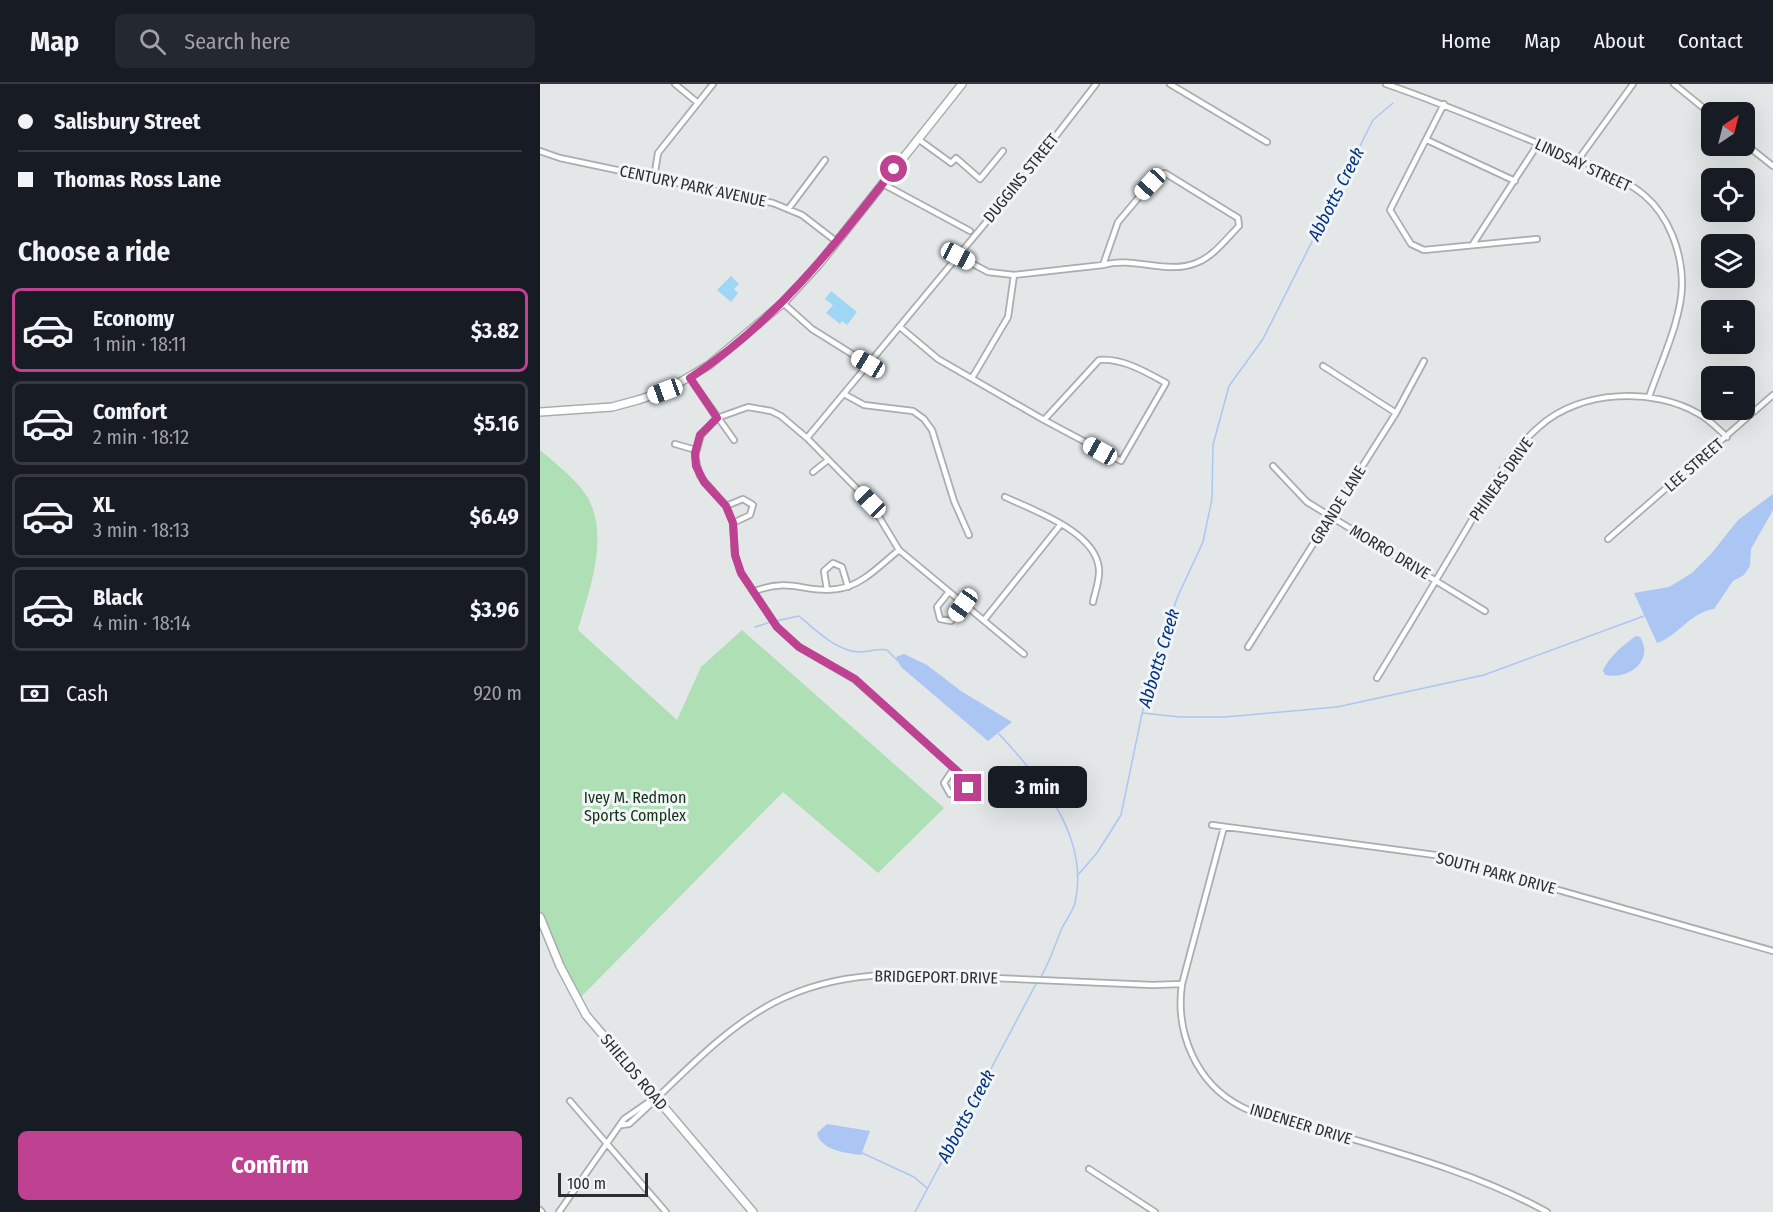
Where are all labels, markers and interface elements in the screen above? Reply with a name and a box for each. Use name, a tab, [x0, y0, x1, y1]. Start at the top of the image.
search box	[115, 14, 535, 68]
text: Map	[30, 25, 79, 58]
icon: search	[136, 25, 169, 58]
text: Search here	[184, 28, 290, 55]
text: Home	[1441, 28, 1491, 54]
text: Map	[1524, 28, 1561, 54]
text: About	[1594, 28, 1645, 54]
text: Contact	[1678, 28, 1743, 54]
north arrow	[1701, 102, 1755, 156]
map controls	[1701, 102, 1755, 420]
text: Salisbury Street	[54, 108, 201, 135]
street label: DUGGINS STREET	[979, 129, 1063, 226]
street label: LINDSAY STREET	[1532, 134, 1635, 196]
water label: Abbotts Creek	[1303, 144, 1369, 245]
route start	[880, 155, 907, 182]
street label: CENTURY PARK AVENUE	[618, 161, 768, 211]
car	[1131, 165, 1169, 203]
text: Thomas Ross Lane	[54, 166, 221, 193]
button: locate	[1701, 168, 1755, 222]
button: layers	[1701, 234, 1755, 288]
text: Choose a ride	[18, 236, 170, 268]
car	[938, 240, 978, 272]
button: +	[1701, 300, 1755, 354]
icon: car	[21, 303, 75, 357]
text: Economy	[93, 305, 174, 332]
text: $3.82	[471, 317, 519, 344]
text: 1 min · 18:11	[93, 332, 187, 356]
car	[848, 347, 888, 381]
button: −	[1701, 366, 1755, 420]
car	[645, 376, 685, 406]
icon: car	[21, 396, 75, 450]
text: Comfort	[93, 398, 167, 425]
text: $5.16	[474, 410, 519, 437]
text: 2 min · 18:12	[93, 425, 189, 449]
car	[1080, 434, 1120, 468]
street label: PHINEAS DRIVE	[1465, 434, 1537, 524]
street label: LEE STREET	[1661, 434, 1728, 496]
street label: GRANDE LANE	[1306, 462, 1370, 548]
car	[851, 483, 889, 521]
icon: car	[21, 489, 75, 543]
text: XL	[93, 491, 115, 518]
text: $6.49	[470, 503, 519, 530]
text: 3 min · 18:13	[93, 518, 189, 542]
street label: MORRO DRIVE	[1346, 521, 1434, 583]
icon: car	[21, 582, 75, 636]
text: Black	[93, 584, 143, 611]
car	[945, 585, 981, 625]
text: $3.96	[470, 596, 519, 623]
water label: Abbotts Creek	[1133, 606, 1184, 711]
text: 4 min · 18:14	[93, 611, 191, 635]
icon: cash	[18, 677, 51, 710]
text: Cash	[66, 680, 109, 707]
text: 920 m	[473, 681, 522, 705]
callout: 3 min	[989, 767, 1088, 809]
route end	[954, 774, 981, 801]
text: 3 min	[1015, 775, 1060, 799]
park label: Ivey M. Redmon Sports Complex	[584, 788, 686, 825]
street label: SOUTH PARK DRIVE	[1434, 848, 1558, 898]
street label: BRIDGEPORT DRIVE	[874, 966, 998, 988]
street label: SHIELDS ROAD	[597, 1030, 671, 1114]
water label: Abbotts Creek	[932, 1066, 1000, 1167]
street label: INDENEER DRIVE	[1248, 1099, 1354, 1149]
button: Confirm	[18, 1131, 522, 1200]
scale bar	[558, 1170, 648, 1198]
text: 100 m	[567, 1174, 606, 1193]

